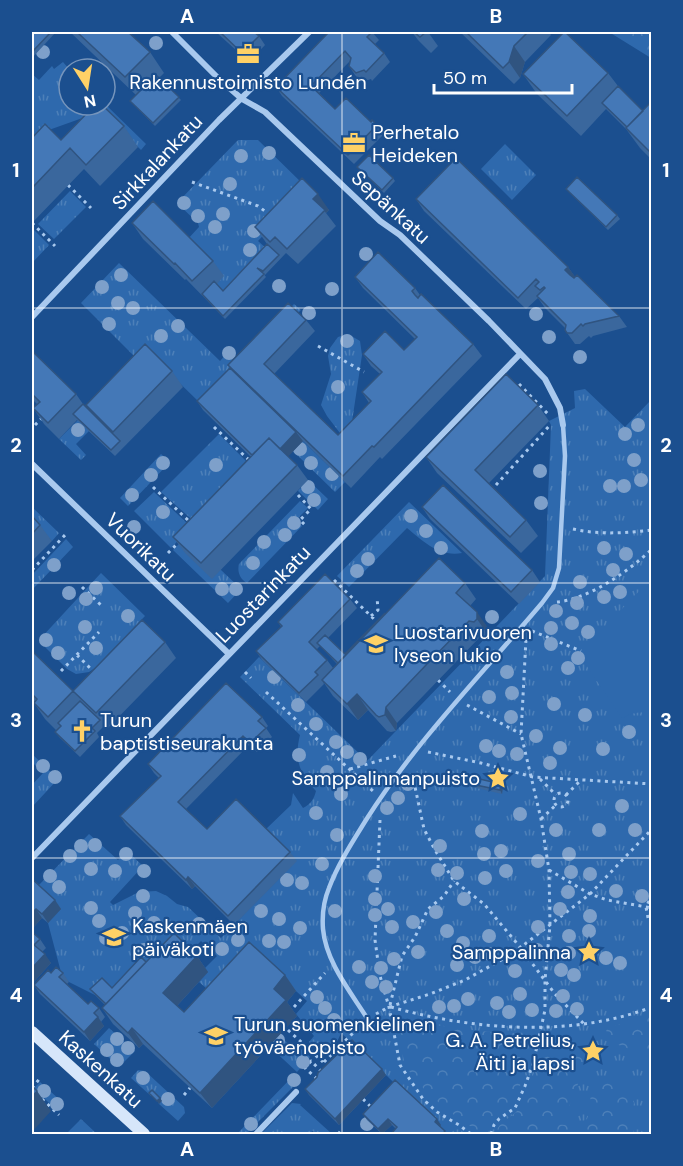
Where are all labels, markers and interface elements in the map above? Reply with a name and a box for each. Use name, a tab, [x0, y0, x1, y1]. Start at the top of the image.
text: A	[180, 3, 194, 29]
text: B	[490, 3, 502, 29]
office icon: Rakennustoimisto Lundén	[235, 41, 261, 67]
north arrow	[57, 57, 117, 117]
scale bar	[434, 57, 572, 95]
text: 50 m	[443, 66, 487, 90]
place label: Rakennustoimisto Lundén	[129, 69, 367, 95]
text: N	[82, 90, 98, 113]
street label: Sirkkalankatu	[106, 109, 208, 215]
place label: Perhetalo Heideken	[372, 119, 459, 168]
office icon: Perhetalo Heideken	[341, 130, 367, 156]
text: 1	[12, 157, 20, 183]
text: 1	[662, 157, 670, 183]
street label: Sepänkatu	[346, 165, 436, 249]
text: 2	[10, 432, 22, 458]
text: 2	[660, 432, 672, 458]
street label: Vuorikatu	[100, 507, 182, 587]
street label: Luostarinkatu	[210, 540, 316, 648]
place label: Luostarivuoren lyseon lukio	[394, 619, 532, 668]
school or university icon: Luostarivuoren lyseon lukio	[363, 631, 389, 657]
text: 3	[10, 707, 22, 733]
place label: Turun baptistiseurakunta	[100, 707, 273, 756]
text: 3	[660, 707, 672, 733]
church icon: Turun baptistiseurakunta	[69, 718, 95, 744]
place label: Samppalinnanpuisto	[291, 765, 480, 791]
place icon: Samppalinnanpuisto	[485, 765, 511, 791]
place label: Kaskenmäen päiväkoti	[132, 913, 248, 962]
school or university icon: Kaskenmäen päiväkoti	[101, 924, 127, 950]
place label: Samppalinna	[452, 939, 571, 965]
place icon: Samppalinna	[576, 939, 602, 965]
text: 4	[10, 982, 23, 1008]
text: 4	[660, 982, 673, 1008]
place label: Turun suomenkielinen työväenopisto	[234, 1011, 435, 1060]
school or university icon: Turun suomenkielinen työväenopisto	[203, 1023, 229, 1049]
street label: Kaskenkatu	[54, 1024, 148, 1114]
place label: G. A. Petrelius, Äiti ja lapsi	[445, 1027, 575, 1076]
place icon: G. A. Petrelius, Äiti ja lapsi	[580, 1038, 606, 1064]
text: A	[180, 1136, 194, 1162]
text: B	[490, 1136, 502, 1162]

